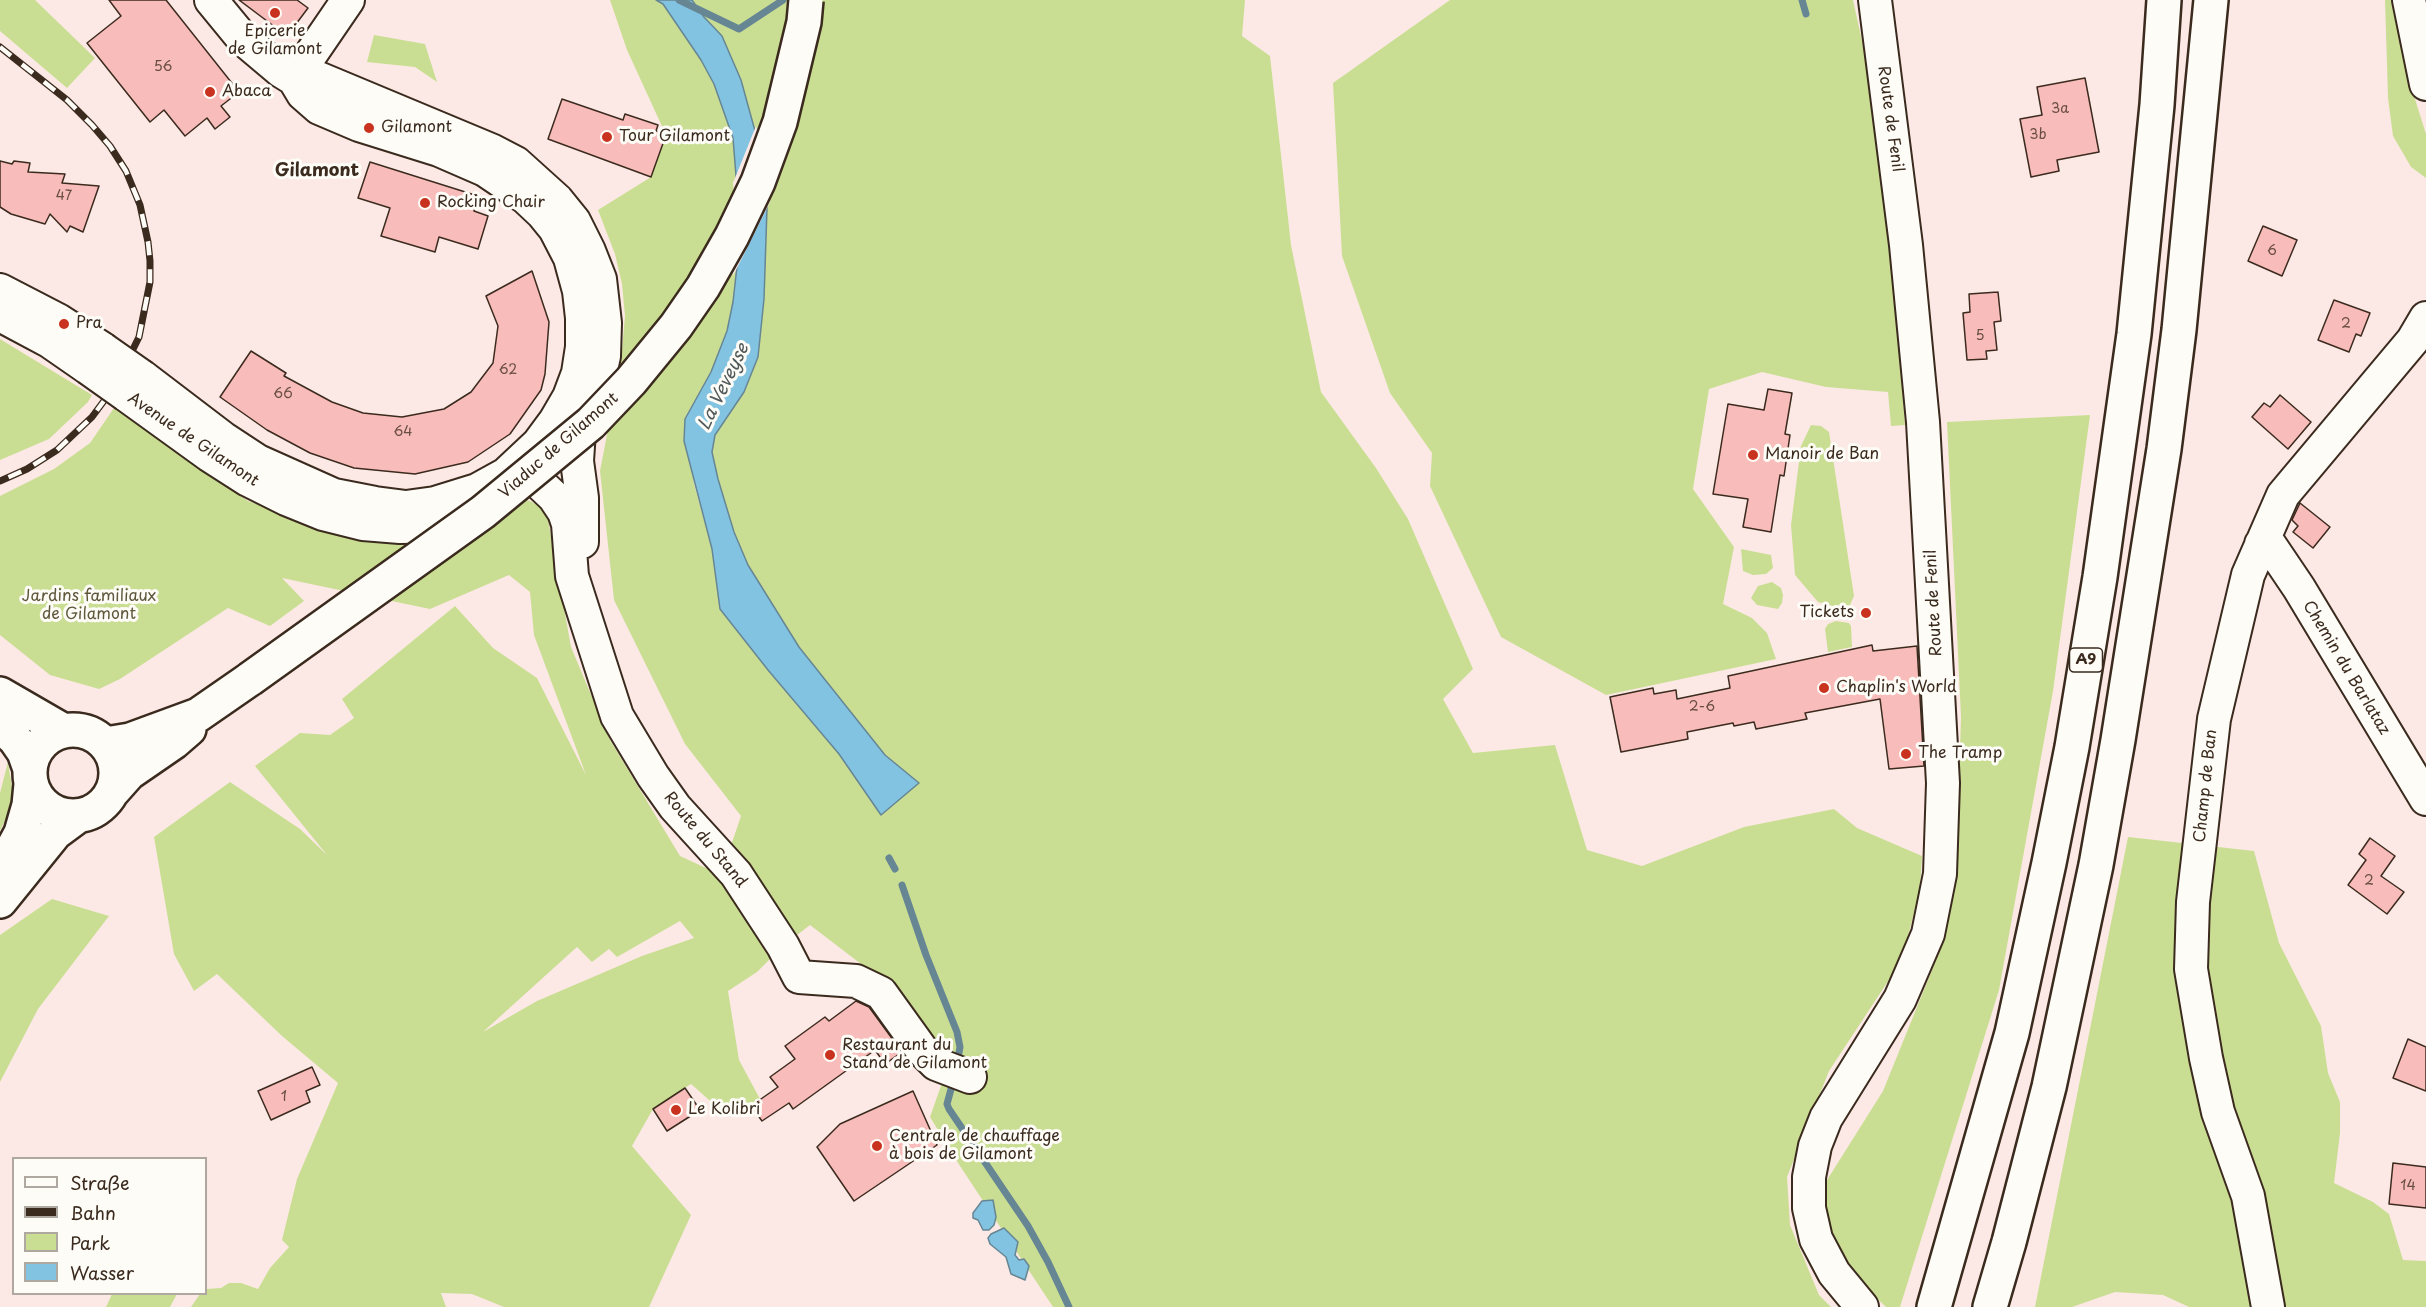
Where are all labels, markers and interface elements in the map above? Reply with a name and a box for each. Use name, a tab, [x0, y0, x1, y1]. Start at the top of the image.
marker: Epicerie de Gilamont	[268, 6, 282, 20]
place label: Epicerie de Gilamont	[228, 22, 322, 60]
house number: 56	[154, 59, 172, 75]
street label: Route de Fenil	[1873, 65, 1907, 173]
place label: Abaca	[222, 82, 271, 102]
marker: Abaca	[203, 85, 217, 99]
house number: 3a	[2051, 101, 2069, 117]
place label: Gilamont	[381, 118, 452, 138]
marker: Gilamont	[362, 121, 376, 135]
place label: Tour Gilamont	[619, 127, 730, 147]
house number: 3b	[2029, 127, 2047, 143]
marker: Tour Gilamont	[600, 130, 614, 144]
district label: Gilamont	[275, 160, 359, 182]
house number: 47	[56, 188, 72, 204]
place label: Rocking Chair	[437, 193, 545, 213]
marker: Rocking Chair	[418, 196, 432, 210]
house number: 6	[2267, 243, 2277, 259]
place label: Pra	[76, 314, 102, 334]
house number: 2	[2341, 316, 2351, 332]
marker: Pra	[57, 317, 71, 331]
house number: 5	[1975, 328, 1985, 344]
water label: La Veveyse	[694, 340, 754, 434]
house number: 62	[499, 362, 517, 378]
house number: 66	[273, 386, 293, 402]
street label: Avenue de Gilamont	[124, 389, 262, 491]
street label: Viaduc de Gilamont	[495, 389, 623, 503]
house number: 64	[393, 424, 413, 440]
place label: Manoir de Ban	[1765, 445, 1879, 465]
marker: Manoir de Ban	[1746, 448, 1760, 462]
street label: Route de Fenil	[1922, 549, 1946, 657]
park label: Jardins familiaux de Gilamont	[22, 587, 156, 625]
street label: Chemin du Barlataz	[2298, 597, 2394, 739]
place label: Tickets	[1799, 603, 1854, 623]
marker: Tickets	[1859, 606, 1873, 620]
road number: A9	[2070, 648, 2102, 672]
place label: Chaplin's World	[1836, 678, 1957, 698]
marker: Chaplin's World	[1817, 681, 1831, 695]
house number: 2-6	[1689, 699, 1715, 715]
street label: Champ de Ban	[2191, 728, 2221, 844]
place label: The Tramp	[1918, 744, 2002, 764]
marker: The Tramp	[1899, 747, 1913, 761]
street label: Route du Stand	[659, 788, 751, 892]
house number: 2	[2364, 873, 2374, 889]
place label: Restaurant du Stand de Gilamont	[842, 1036, 987, 1074]
marker: Restaurant du Stand de Gilamont	[823, 1048, 837, 1062]
house number: 1	[281, 1089, 287, 1105]
place label: Le Kolibri	[688, 1100, 760, 1120]
marker: Le Kolibri	[669, 1103, 683, 1117]
place label: Centrale de chauffage à bois de Gilamont	[889, 1127, 1060, 1165]
marker: Centrale de chauffage à bois de Gilamont	[870, 1139, 884, 1153]
legend	[12, 1157, 207, 1295]
text: Straße	[70, 1169, 130, 1196]
house number: 14	[2400, 1178, 2416, 1194]
text: Bahn	[70, 1199, 116, 1226]
text: Park	[70, 1229, 110, 1256]
text: Wasser	[70, 1259, 134, 1286]

